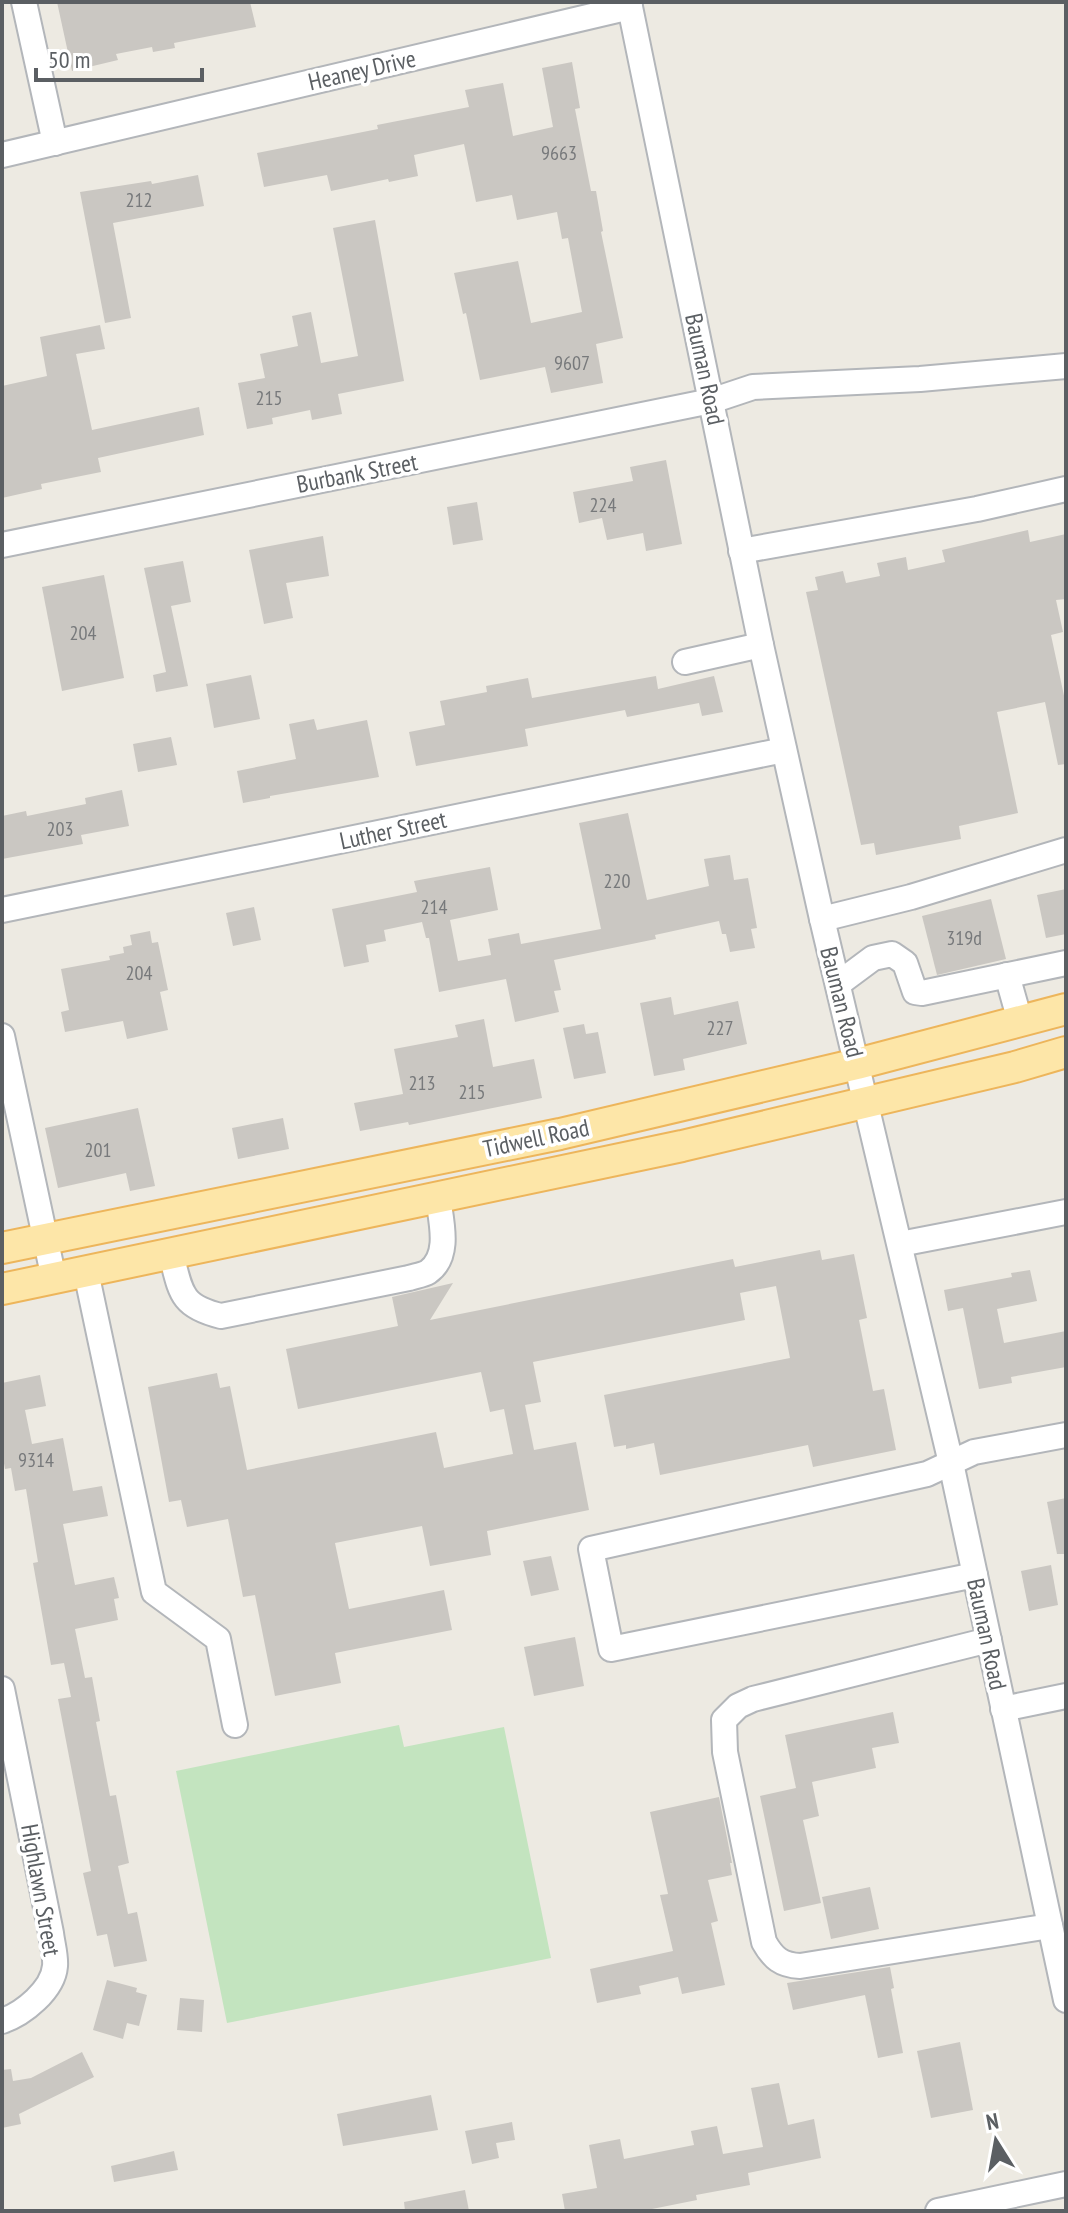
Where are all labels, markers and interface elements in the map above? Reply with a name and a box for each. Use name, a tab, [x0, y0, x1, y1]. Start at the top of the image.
scale bar	[36, 32, 202, 82]
street label: Heaney Drive	[305, 43, 419, 97]
text: 50 m	[48, 44, 90, 75]
house number: 9663	[541, 140, 577, 166]
house number: 212	[126, 187, 153, 213]
street label: Bauman Road	[678, 310, 732, 428]
house number: 9607	[554, 350, 590, 376]
house number: 215	[256, 385, 283, 411]
street label: Burbank Street	[294, 446, 420, 500]
house number: 224	[590, 492, 617, 518]
house number: 204	[70, 620, 97, 646]
street label: Luther Street	[337, 803, 450, 856]
house number: 203	[47, 816, 74, 842]
house number: 220	[604, 868, 631, 894]
house number: 214	[421, 894, 448, 920]
house number: 319d	[946, 925, 982, 951]
street label: Bauman Road	[813, 943, 871, 1061]
house number: 204	[126, 960, 153, 986]
house number: 227	[707, 1015, 734, 1041]
house number: 213	[409, 1070, 436, 1096]
house number: 215	[459, 1079, 486, 1105]
street label: Tidwell Road	[480, 1112, 592, 1164]
house number: 201	[85, 1137, 112, 1163]
house number: 9314	[18, 1447, 54, 1473]
street label: Bauman Road	[960, 1575, 1014, 1693]
street label: Highlawn Street	[14, 1821, 68, 1959]
north arrow	[956, 2101, 1036, 2181]
text: N	[984, 2106, 1001, 2136]

